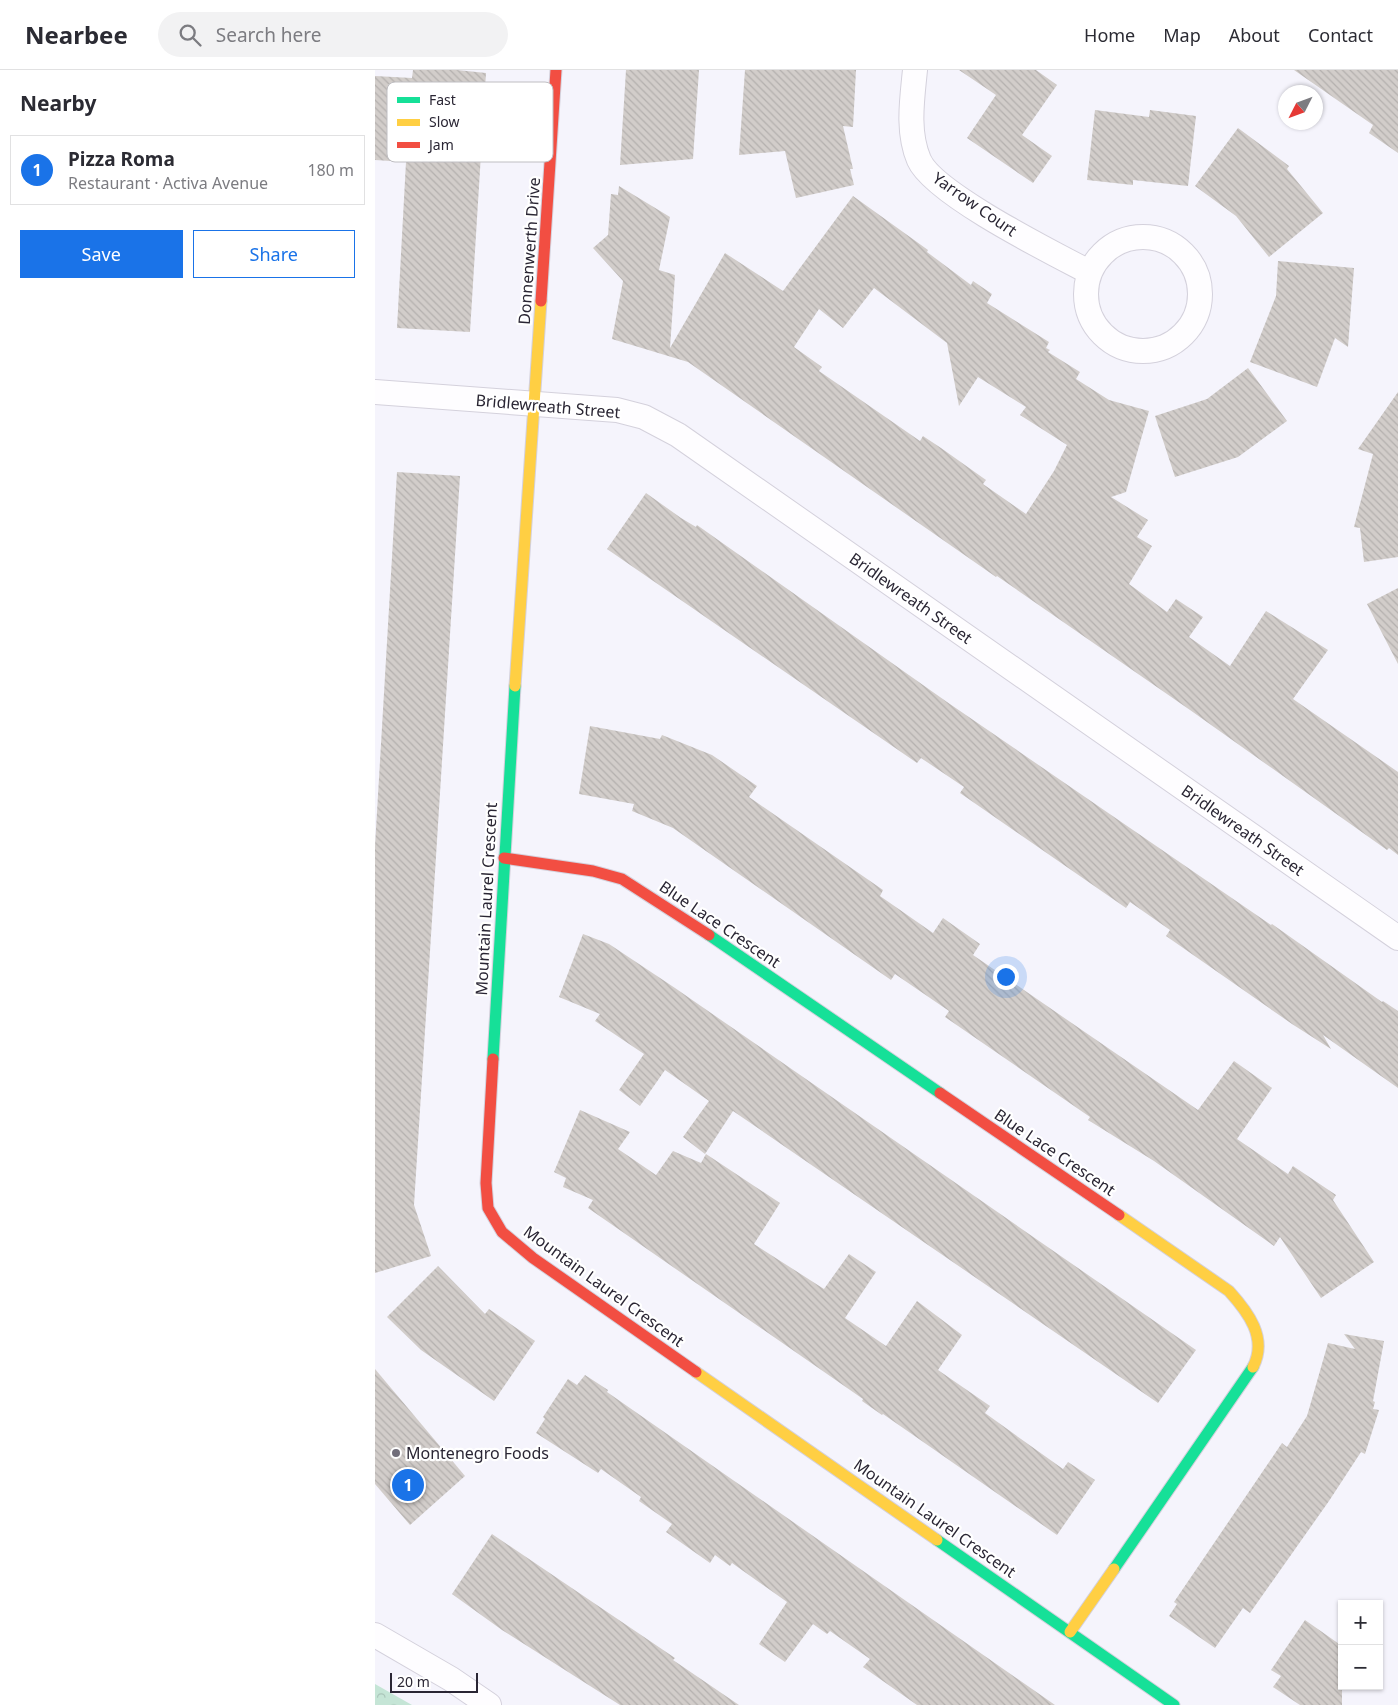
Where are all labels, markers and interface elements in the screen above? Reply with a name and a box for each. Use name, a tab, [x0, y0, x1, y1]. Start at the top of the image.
search box	[158, 12, 508, 57]
text: Nearbee	[25, 18, 128, 51]
icon: search	[176, 21, 204, 49]
text: Search here	[216, 22, 322, 48]
text: Home	[1084, 23, 1135, 47]
text: Map	[1163, 23, 1201, 47]
text: About	[1229, 23, 1280, 47]
text: Contact	[1308, 23, 1373, 47]
legend	[387, 82, 553, 162]
north arrow	[1278, 85, 1323, 130]
text: Nearby	[20, 89, 96, 117]
text: Fast	[429, 90, 456, 109]
text: Slow	[429, 112, 460, 131]
text: Jam	[427, 135, 454, 154]
text: Pizza Roma	[68, 146, 175, 172]
text: 1	[32, 159, 42, 181]
text: 180 m	[307, 159, 354, 181]
street label: Yarrow Court	[928, 167, 1022, 241]
text: Restaurant · Activa Avenue	[68, 172, 268, 194]
street label: Donnenwerth Drive	[513, 177, 545, 325]
button: Save	[20, 230, 183, 278]
button: Share	[193, 230, 355, 278]
street label: Bridlewreath Street	[475, 389, 621, 423]
street label: Bridlewreath Street	[845, 547, 977, 649]
street label: Bridlewreath Street	[1177, 779, 1309, 881]
street label: Mountain Laurel Crescent	[470, 802, 502, 996]
street label: Blue Lace Crescent	[655, 875, 785, 973]
your location	[993, 964, 1019, 990]
street label: Blue Lace Crescent	[990, 1103, 1120, 1201]
street label: Mountain Laurel Crescent	[519, 1220, 689, 1352]
place label: Montenegro Foods	[406, 1442, 549, 1464]
marker: Montenegro Foods	[390, 1447, 402, 1459]
street label: Mountain Laurel Crescent	[850, 1454, 1021, 1583]
pin: 1	[392, 1466, 424, 1504]
map controls	[1338, 1600, 1383, 1690]
button: +	[1338, 1600, 1383, 1645]
button: −	[1338, 1645, 1383, 1690]
scale bar	[390, 1670, 477, 1693]
text: 20 m	[397, 1672, 430, 1691]

